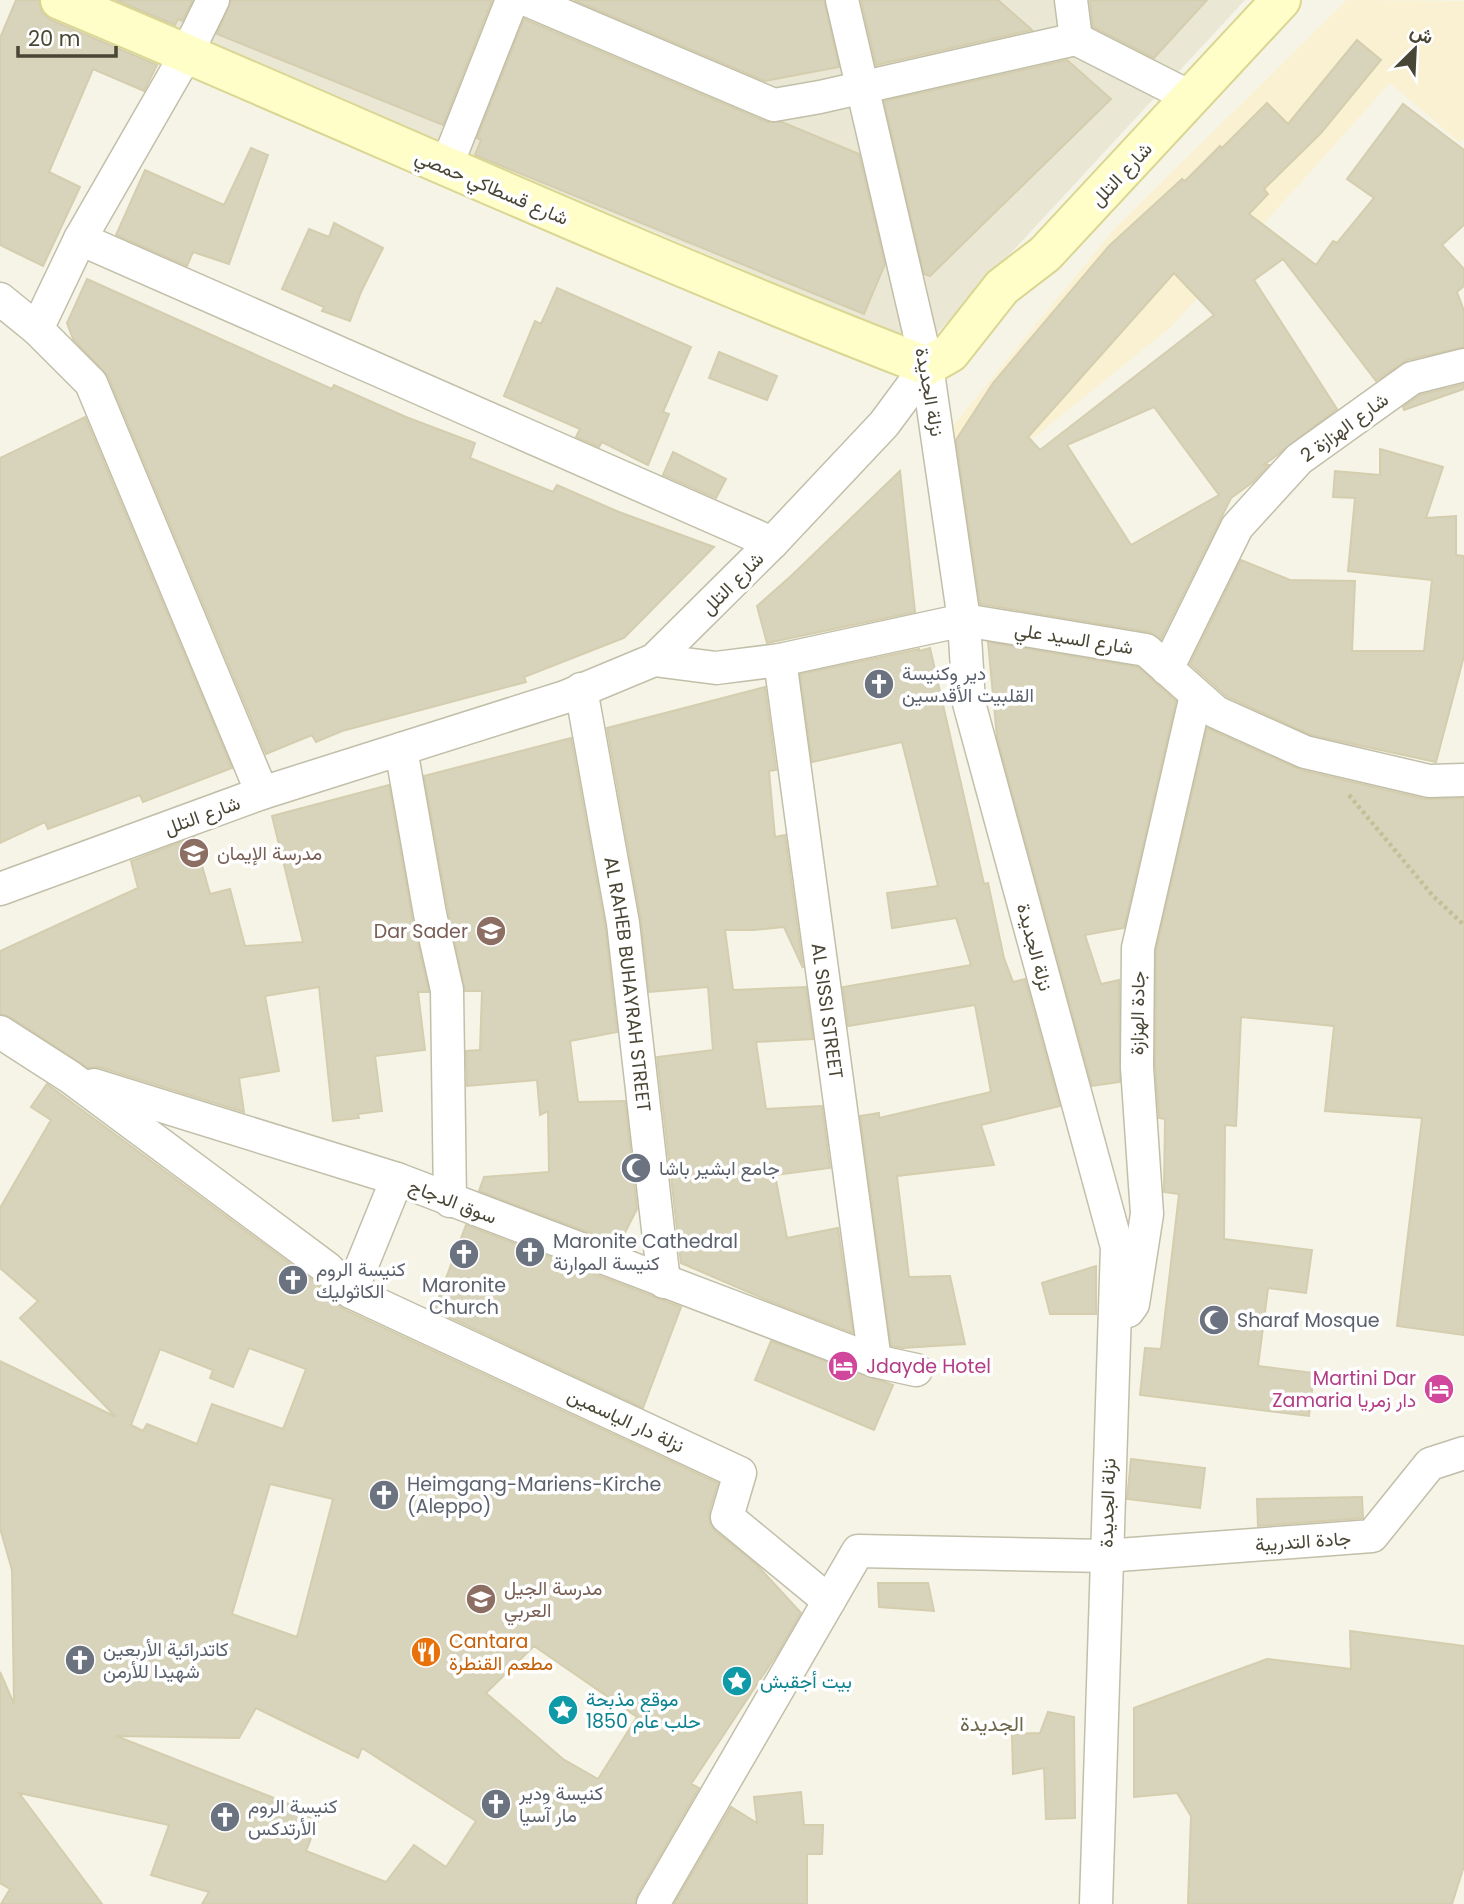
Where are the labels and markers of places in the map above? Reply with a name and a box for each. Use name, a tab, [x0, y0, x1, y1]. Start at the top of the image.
place label: دير وكنيسة القلبيت الأقدسين	[902, 660, 1034, 709]
church icon: دير وكنيسة القلبيت الأقدسين	[862, 667, 896, 701]
school or university icon: مدرسة الإيمان	[177, 836, 211, 870]
place label: مدرسة الإيمان	[217, 840, 322, 867]
school or university icon: Dar Sader	[474, 914, 508, 948]
place label: Dar Sader	[374, 918, 468, 945]
mosque icon: جامع ابشير باشا	[619, 1151, 653, 1185]
place label: جامع ابشير باشا	[659, 1155, 780, 1182]
place label: Maronite Cathedral كنيسة الموارنة	[553, 1228, 738, 1277]
church icon: Maronite Cathedral كنيسة الموارنة	[513, 1235, 547, 1269]
church icon: Maronite Church	[447, 1237, 481, 1271]
place label: كنيسة الروم الكاثوليك	[316, 1256, 405, 1305]
church icon: كنيسة الروم الكاثوليك	[276, 1263, 310, 1297]
place label: Maronite Church	[422, 1272, 506, 1321]
mosque icon: Sharaf Mosque	[1197, 1303, 1231, 1337]
place label: Sharaf Mosque	[1237, 1307, 1380, 1334]
hotel icon: Jdayde Hotel	[826, 1349, 860, 1383]
place label: Jdayde Hotel	[866, 1353, 991, 1380]
place label: Martini Dar Zamaria دار زمريا	[1272, 1365, 1416, 1414]
hotel icon: Martini Dar Zamaria دار زمريا	[1422, 1372, 1456, 1406]
place label: Heimgang-Mariens-Kirche (Aleppo)	[407, 1471, 661, 1520]
church icon: Heimgang-Mariens-Kirche (Aleppo)	[367, 1478, 401, 1512]
place label: مدرسة الجيل العربي	[504, 1575, 602, 1626]
school or university icon: مدرسة الجيل العربي	[464, 1582, 498, 1616]
place label: Cantara مطعم القنطرة	[449, 1628, 553, 1677]
restaurant icon: Cantara مطعم القنطرة	[409, 1635, 443, 1669]
place label: كاتدرائية الأربعين شهيدا للأرمن	[103, 1636, 229, 1685]
church icon: كاتدرائية الأربعين شهيدا للأرمن	[63, 1643, 97, 1677]
place icon: بيت أجقبش	[720, 1664, 754, 1698]
place label: بيت أجقبش	[760, 1668, 852, 1695]
place label: موقع مذبحة حلب عام 1850	[586, 1686, 701, 1735]
place icon: موقع مذبحة حلب عام 1850	[546, 1693, 580, 1727]
place label: كنيسة ودير مار آسيا	[518, 1780, 603, 1829]
church icon: كنيسة ودير مار آسيا	[479, 1787, 513, 1821]
place label: كنيسة الروم الأرتدكس	[248, 1793, 337, 1842]
church icon: كنيسة الروم الأرتدكس	[208, 1800, 242, 1834]

